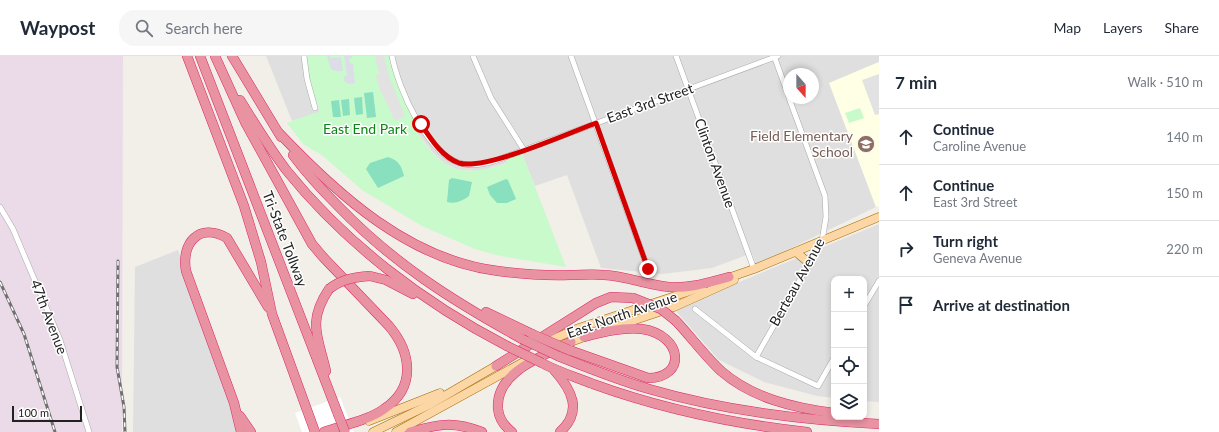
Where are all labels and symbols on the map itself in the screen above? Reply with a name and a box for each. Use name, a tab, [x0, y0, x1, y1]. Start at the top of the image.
north arrow	[783, 68, 819, 104]
street label: East 3rd Street	[604, 79, 695, 126]
route start	[412, 115, 430, 133]
street label: Clinton Avenue	[691, 116, 740, 210]
park label: East End Park	[323, 120, 408, 137]
place label: Field Elementary School	[750, 127, 854, 160]
school or university icon: Field Elementary School	[856, 134, 876, 154]
street label: Tri-State Tollway	[259, 189, 312, 290]
street label: Berteau Avenue	[765, 235, 828, 329]
route end	[639, 260, 657, 278]
street label: 47th Avenue	[27, 277, 71, 357]
street label: East North Avenue	[564, 288, 679, 341]
scale bar	[12, 404, 82, 423]

